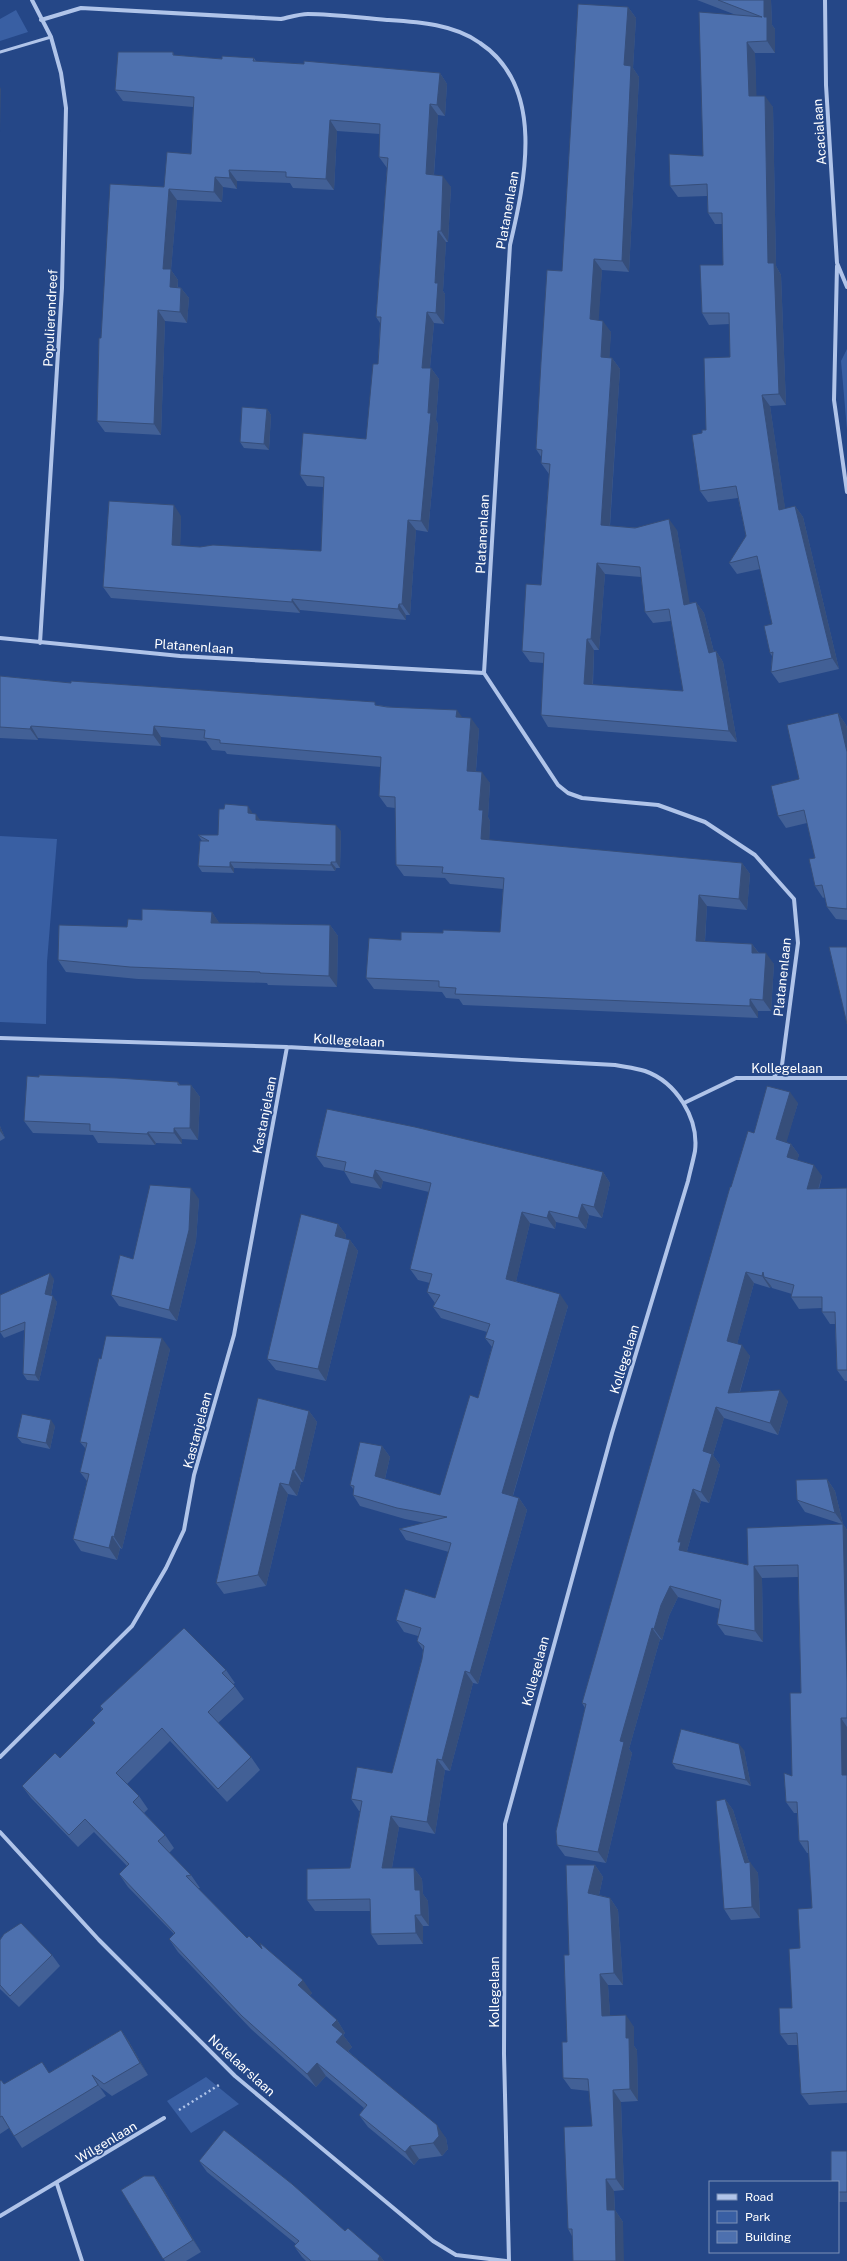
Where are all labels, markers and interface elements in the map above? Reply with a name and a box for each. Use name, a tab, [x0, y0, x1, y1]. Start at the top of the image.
street label: Acacialaan	[810, 98, 829, 166]
street label: Platanenlaan	[493, 170, 522, 250]
street label: Populierendreef	[40, 269, 61, 367]
street label: Platanenlaan	[473, 494, 492, 574]
street label: Platanenlaan	[154, 636, 234, 657]
street label: Platanenlaan	[771, 937, 794, 1017]
street label: Kollegelaan	[313, 1031, 385, 1050]
street label: Kollegelaan	[751, 1061, 823, 1076]
street label: Kastanjelaan	[250, 1075, 279, 1155]
street label: Kollegelaan	[607, 1323, 642, 1396]
street label: Kastanjelaan	[180, 1390, 215, 1470]
street label: Kollegelaan	[519, 1635, 552, 1708]
street label: Kollegelaan	[487, 1956, 502, 2028]
street label: Notelaarslaan	[205, 2031, 278, 2099]
street label: Wilgenlaan	[73, 2118, 139, 2166]
legend	[709, 2181, 839, 2253]
text: Road	[745, 2190, 773, 2204]
text: Park	[745, 2210, 771, 2224]
text: Building	[745, 2230, 791, 2244]

